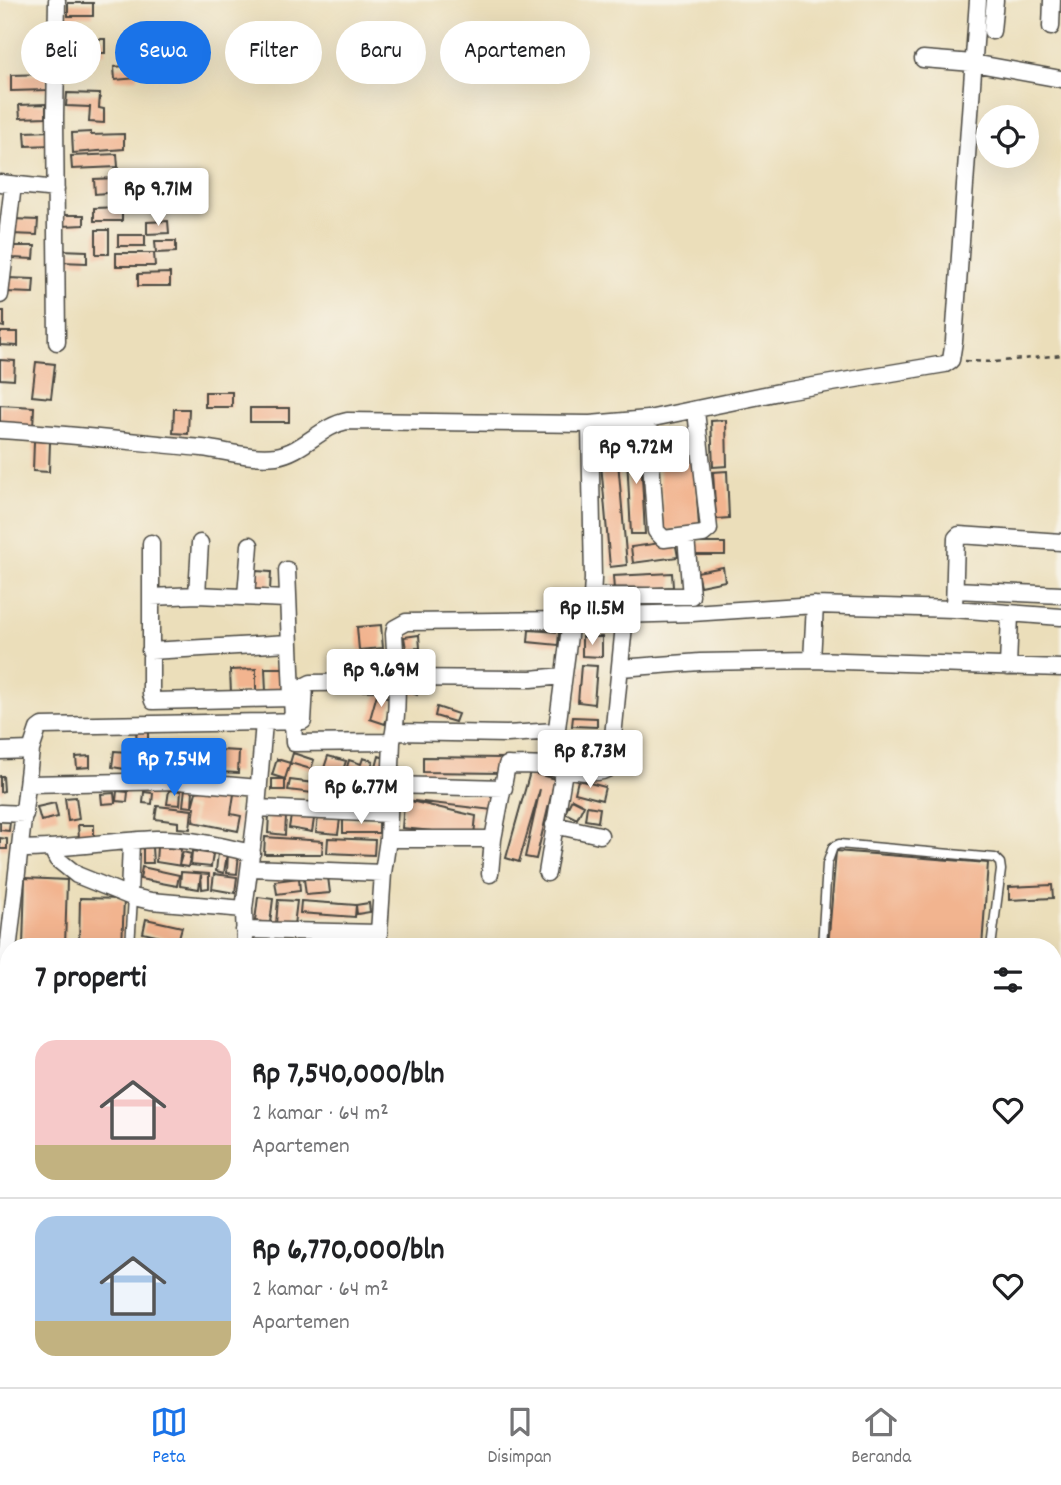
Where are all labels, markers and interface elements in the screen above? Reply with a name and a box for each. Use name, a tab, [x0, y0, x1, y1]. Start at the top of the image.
chip: Beli	[21, 21, 101, 84]
chip: Sewa	[115, 21, 211, 84]
chip: Filter	[225, 21, 322, 84]
chip: Baru	[336, 21, 426, 84]
chip: Apartemen	[440, 21, 590, 84]
map controls	[976, 105, 1039, 168]
button: locate	[976, 105, 1039, 168]
pin: Rp 9.71M	[86, 168, 230, 228]
text: Rp 9.71M	[124, 174, 192, 207]
pin: Rp 9.72M	[564, 426, 708, 486]
text: Rp 9.72M	[599, 432, 673, 465]
pin: Rp 11.5M	[520, 588, 664, 647]
text: Rp 11.5M	[559, 593, 625, 626]
pin: Rp 9.69M	[309, 650, 453, 709]
text: Rp 9.69M	[343, 655, 419, 688]
pin: Rp 8.73M	[518, 730, 662, 790]
text: Rp 8.73M	[554, 736, 626, 769]
pin: Rp 7.54M	[102, 738, 246, 798]
text: Rp 7.54M	[137, 744, 211, 777]
pin: Rp 6.77M	[289, 766, 433, 826]
text: Rp 6.77M	[324, 772, 398, 805]
text: 7 properti	[35, 959, 146, 1002]
icon: filters	[989, 961, 1027, 999]
text: Rp 7,540,000/bln	[252, 1055, 444, 1098]
icon: home	[91, 1068, 175, 1152]
icon: heart	[989, 1091, 1027, 1129]
text: 2 kamar · 64 m²	[252, 1098, 389, 1131]
text: Apartemen	[252, 1131, 350, 1164]
text: Rp 6,770,000/bln	[252, 1231, 444, 1274]
icon: home	[91, 1244, 175, 1328]
icon: heart	[989, 1267, 1027, 1305]
text: 2 kamar · 64 m²	[252, 1274, 389, 1307]
text: Apartemen	[252, 1307, 350, 1340]
tab: Peta	[150, 1403, 188, 1472]
tab: Disimpan	[487, 1403, 552, 1472]
tab: Beranda	[851, 1403, 911, 1472]

